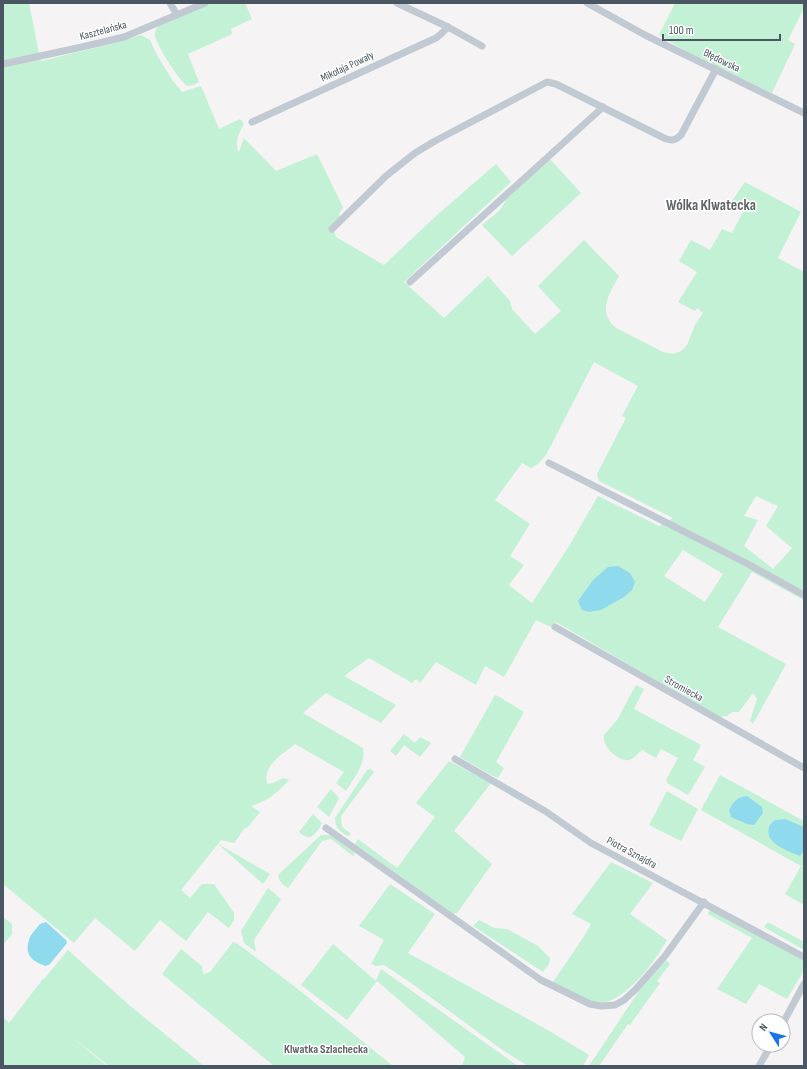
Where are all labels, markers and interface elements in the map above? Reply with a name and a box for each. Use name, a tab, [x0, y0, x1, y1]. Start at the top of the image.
scale bar	[663, 16, 780, 42]
street label: Kasztelańska	[78, 18, 128, 43]
text: 100 m	[669, 23, 694, 38]
street label: Błędowska	[701, 46, 742, 75]
street label: Mikołaja Powały	[318, 48, 377, 84]
district label: Wólka Klwatecka	[666, 196, 756, 215]
street label: Stromiecka	[662, 673, 705, 704]
street label: Piotra Sznajdra	[604, 834, 659, 871]
north arrow	[751, 1013, 791, 1053]
text: N	[756, 1021, 770, 1034]
district label: Klwatka Szlachecka	[284, 1042, 368, 1057]

